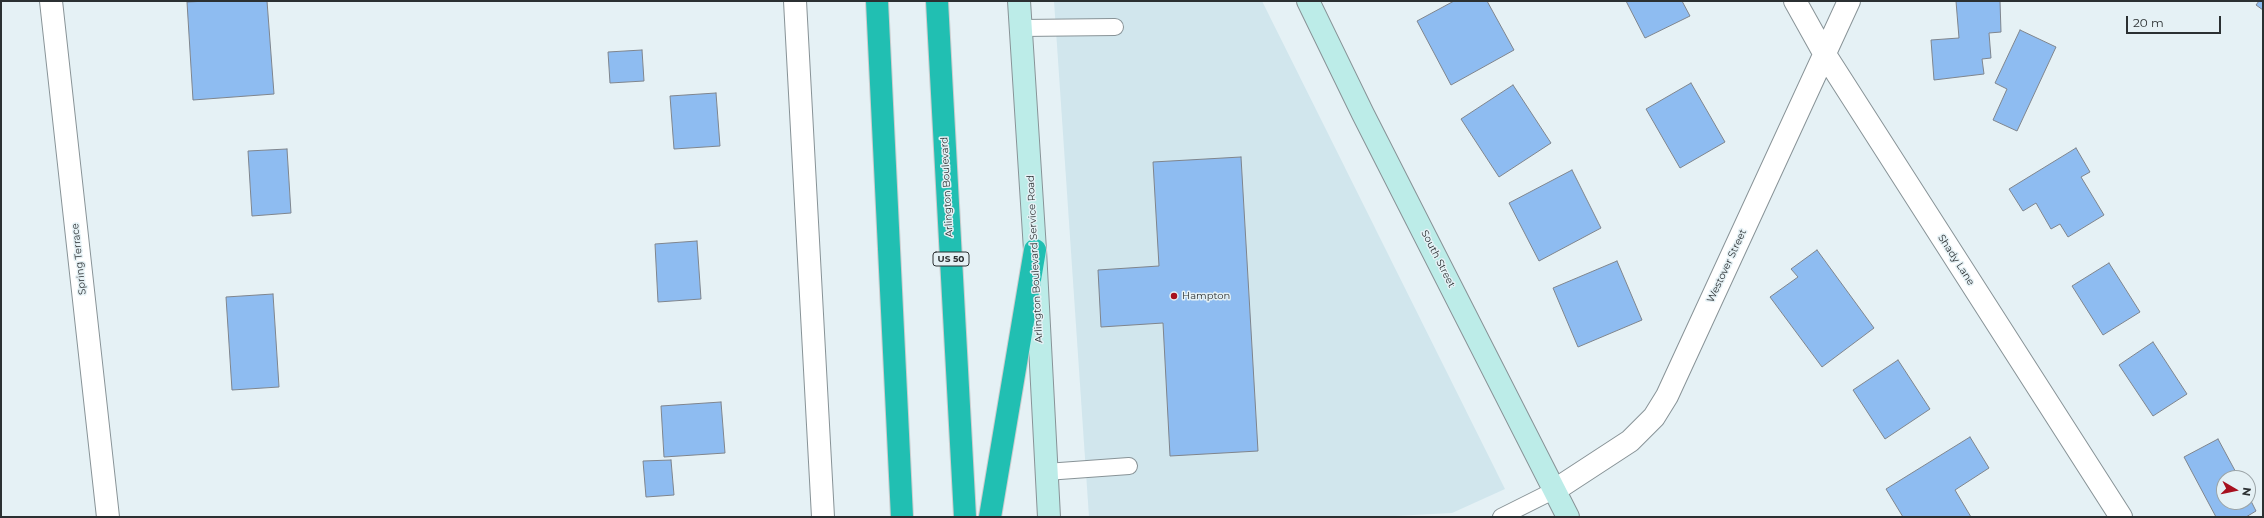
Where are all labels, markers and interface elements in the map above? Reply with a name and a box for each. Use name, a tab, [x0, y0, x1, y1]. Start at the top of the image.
scale bar	[2128, 8, 2223, 34]
text: 20 m	[2133, 15, 2164, 30]
street label: Arlington Boulevard	[938, 136, 956, 238]
street label: Arlington Boulevard Service Road	[1025, 175, 1045, 343]
street label: Spring Terrace	[69, 223, 89, 295]
street label: Westover Street	[1705, 227, 1749, 305]
street label: South Street	[1418, 228, 1458, 290]
street label: Shady Lane	[1935, 232, 1977, 288]
road number: US 50	[933, 252, 969, 266]
place label: Hampton	[1182, 290, 1230, 302]
marker: Hampton	[1169, 291, 1179, 301]
north arrow	[2216, 470, 2256, 510]
text: N	[2239, 486, 2254, 497]

